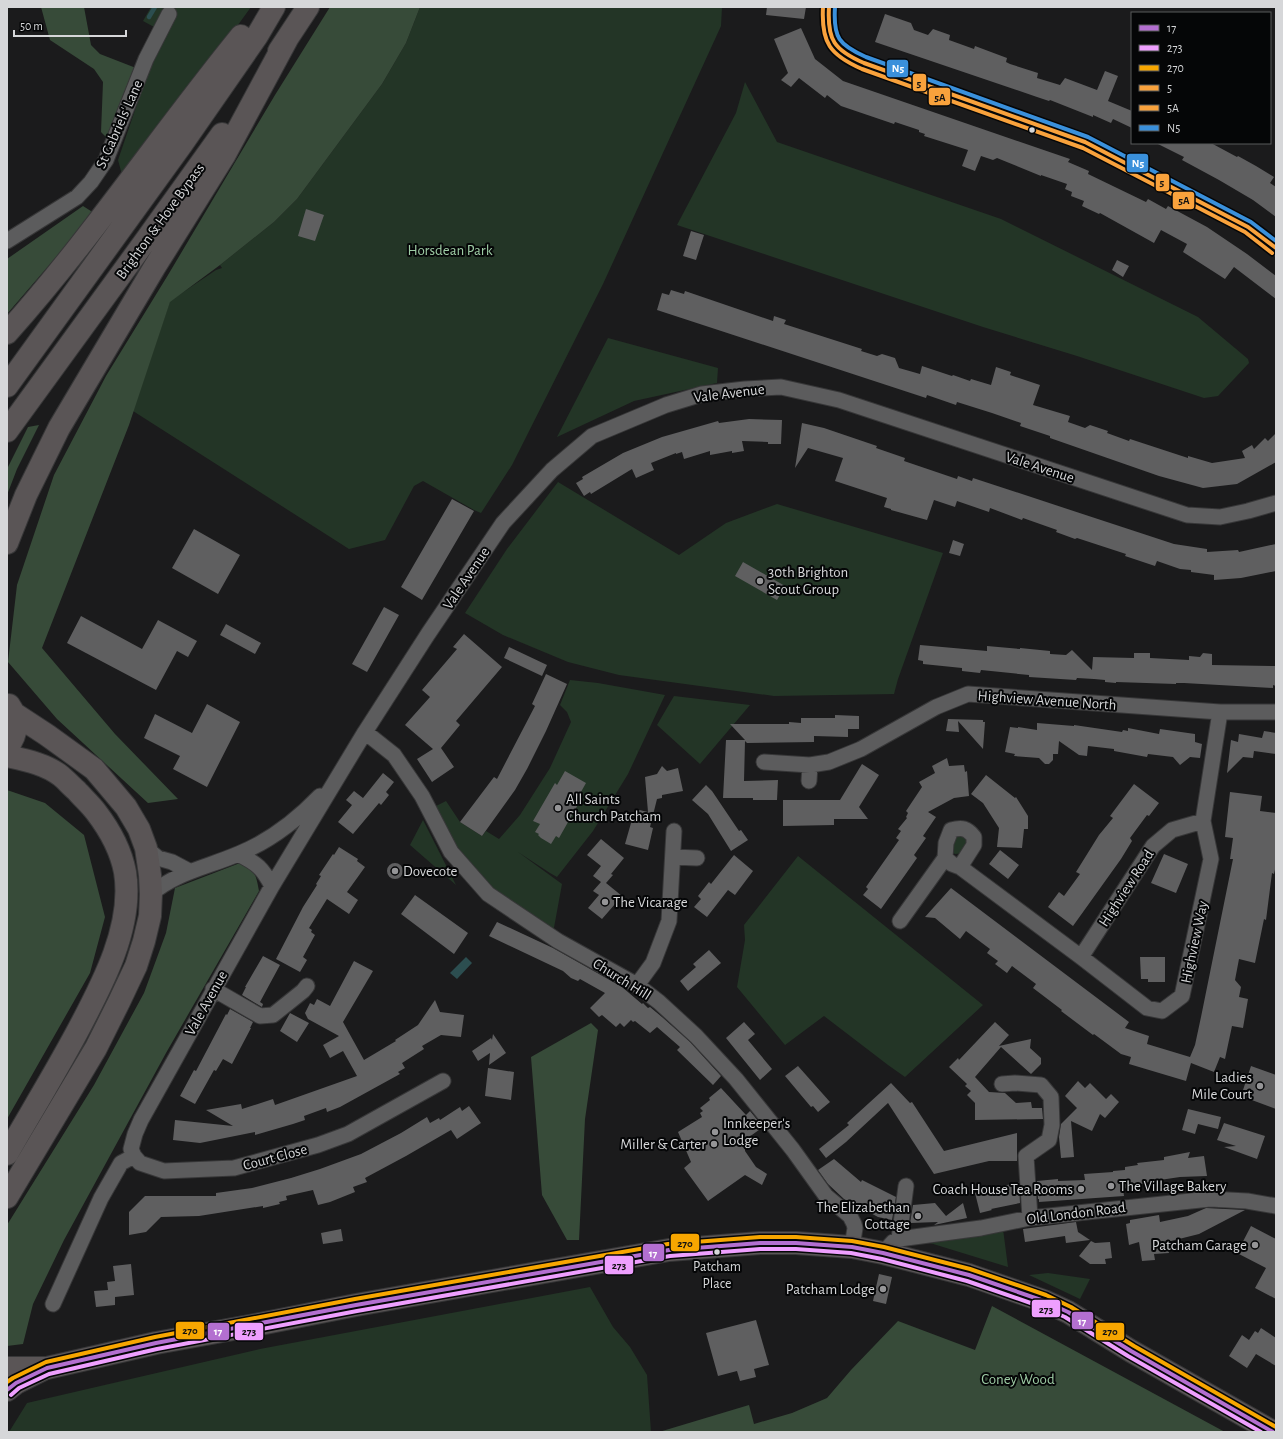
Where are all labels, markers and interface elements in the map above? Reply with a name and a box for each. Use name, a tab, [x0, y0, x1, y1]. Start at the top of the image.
scale bar	[14, 12, 126, 38]
legend	[1131, 12, 1271, 144]
text: 50 m	[20, 20, 43, 32]
text: 17	[1167, 22, 1176, 34]
text: 273	[1167, 42, 1182, 54]
line badge: N5	[886, 59, 909, 78]
text: 270	[1167, 62, 1184, 74]
text: N5	[892, 63, 904, 74]
line badge: 5	[912, 73, 927, 92]
street label: St Gabriels' Lane	[93, 78, 146, 171]
text: 5	[917, 78, 922, 89]
text: 5	[1167, 82, 1172, 94]
line badge: 5A	[928, 87, 951, 106]
text: 5A	[934, 92, 946, 103]
text: 5A	[1167, 102, 1179, 114]
text: N5	[1167, 122, 1180, 134]
unlabelled marker	[1027, 125, 1037, 135]
line badge: N5	[1126, 153, 1149, 173]
text: N5	[1132, 158, 1144, 169]
street label: Brighton & Hove Bypass	[113, 161, 207, 282]
line badge: 5	[1155, 173, 1170, 192]
text: 5	[1160, 177, 1165, 188]
line badge: 5A	[1172, 191, 1195, 210]
text: 5A	[1178, 195, 1190, 206]
park label: Horsdean Park	[407, 243, 493, 258]
street label: Vale Avenue	[693, 382, 765, 405]
street label: Vale Avenue	[1004, 449, 1076, 486]
street label: Vale Avenue	[440, 544, 493, 612]
place label: 30th Brighton Scout Group	[768, 565, 848, 597]
marker: 30th Brighton Scout Group	[755, 576, 765, 586]
street label: Highview Avenue North	[977, 688, 1117, 713]
place label: All Saints Church Patcham	[566, 792, 661, 824]
marker: All Saints Church Patcham	[553, 803, 563, 813]
street label: Highview Road	[1096, 847, 1157, 929]
place label: Dovecote	[403, 864, 458, 879]
marker: Dovecote	[390, 866, 400, 876]
place label: The Vicarage	[613, 895, 688, 910]
marker: The Vicarage	[600, 897, 610, 907]
street label: Highview Way	[1178, 899, 1211, 985]
street label: Church Hill	[590, 956, 653, 1003]
street label: Vale Avenue	[183, 968, 230, 1038]
place label: Ladies Mile Court	[1191, 1070, 1252, 1102]
marker: Ladies Mile Court	[1255, 1081, 1265, 1091]
place label: Innkeeper's Lodge	[723, 1116, 790, 1148]
marker: Innkeeper's Lodge	[710, 1127, 720, 1137]
place label: Miller & Carter	[620, 1137, 706, 1152]
marker: Miller & Carter	[709, 1139, 719, 1149]
street label: Court Close	[241, 1142, 309, 1173]
place label: The Village Bakery	[1119, 1179, 1227, 1194]
marker: The Village Bakery	[1106, 1181, 1116, 1191]
place label: Coach House Tea Rooms	[933, 1182, 1073, 1197]
marker: Coach House Tea Rooms	[1076, 1184, 1086, 1194]
place label: The Elizabethan Cottage	[816, 1200, 910, 1232]
street label: Old London Road	[1026, 1200, 1127, 1227]
marker: The Elizabethan Cottage	[913, 1211, 923, 1221]
line badge: 270	[670, 1233, 700, 1252]
text: 270	[677, 1238, 693, 1249]
place label: Patcham Garage	[1152, 1238, 1247, 1253]
marker: Patcham Garage	[1250, 1240, 1260, 1250]
line badge: 17	[642, 1243, 665, 1262]
marker: Patcham Place	[712, 1247, 722, 1257]
text: 17	[649, 1248, 658, 1259]
line badge: 273	[604, 1255, 634, 1275]
text: 273	[612, 1260, 627, 1271]
place label: Patcham Place	[693, 1260, 741, 1291]
place label: Patcham Lodge	[786, 1282, 875, 1297]
marker: Patcham Lodge	[878, 1284, 888, 1294]
line badge: 273	[1031, 1299, 1061, 1318]
text: 273	[1039, 1304, 1054, 1315]
line badge: 17	[1071, 1311, 1094, 1330]
text: 17	[1078, 1316, 1087, 1327]
line badge: 270	[175, 1321, 205, 1340]
line badge: 17	[207, 1322, 230, 1341]
line badge: 273	[234, 1322, 264, 1341]
line badge: 270	[1095, 1322, 1125, 1341]
text: 270	[182, 1325, 198, 1336]
text: 17	[214, 1326, 223, 1337]
text: 273	[242, 1326, 257, 1337]
text: 270	[1102, 1326, 1118, 1337]
park label: Coney Wood	[981, 1372, 1055, 1387]

